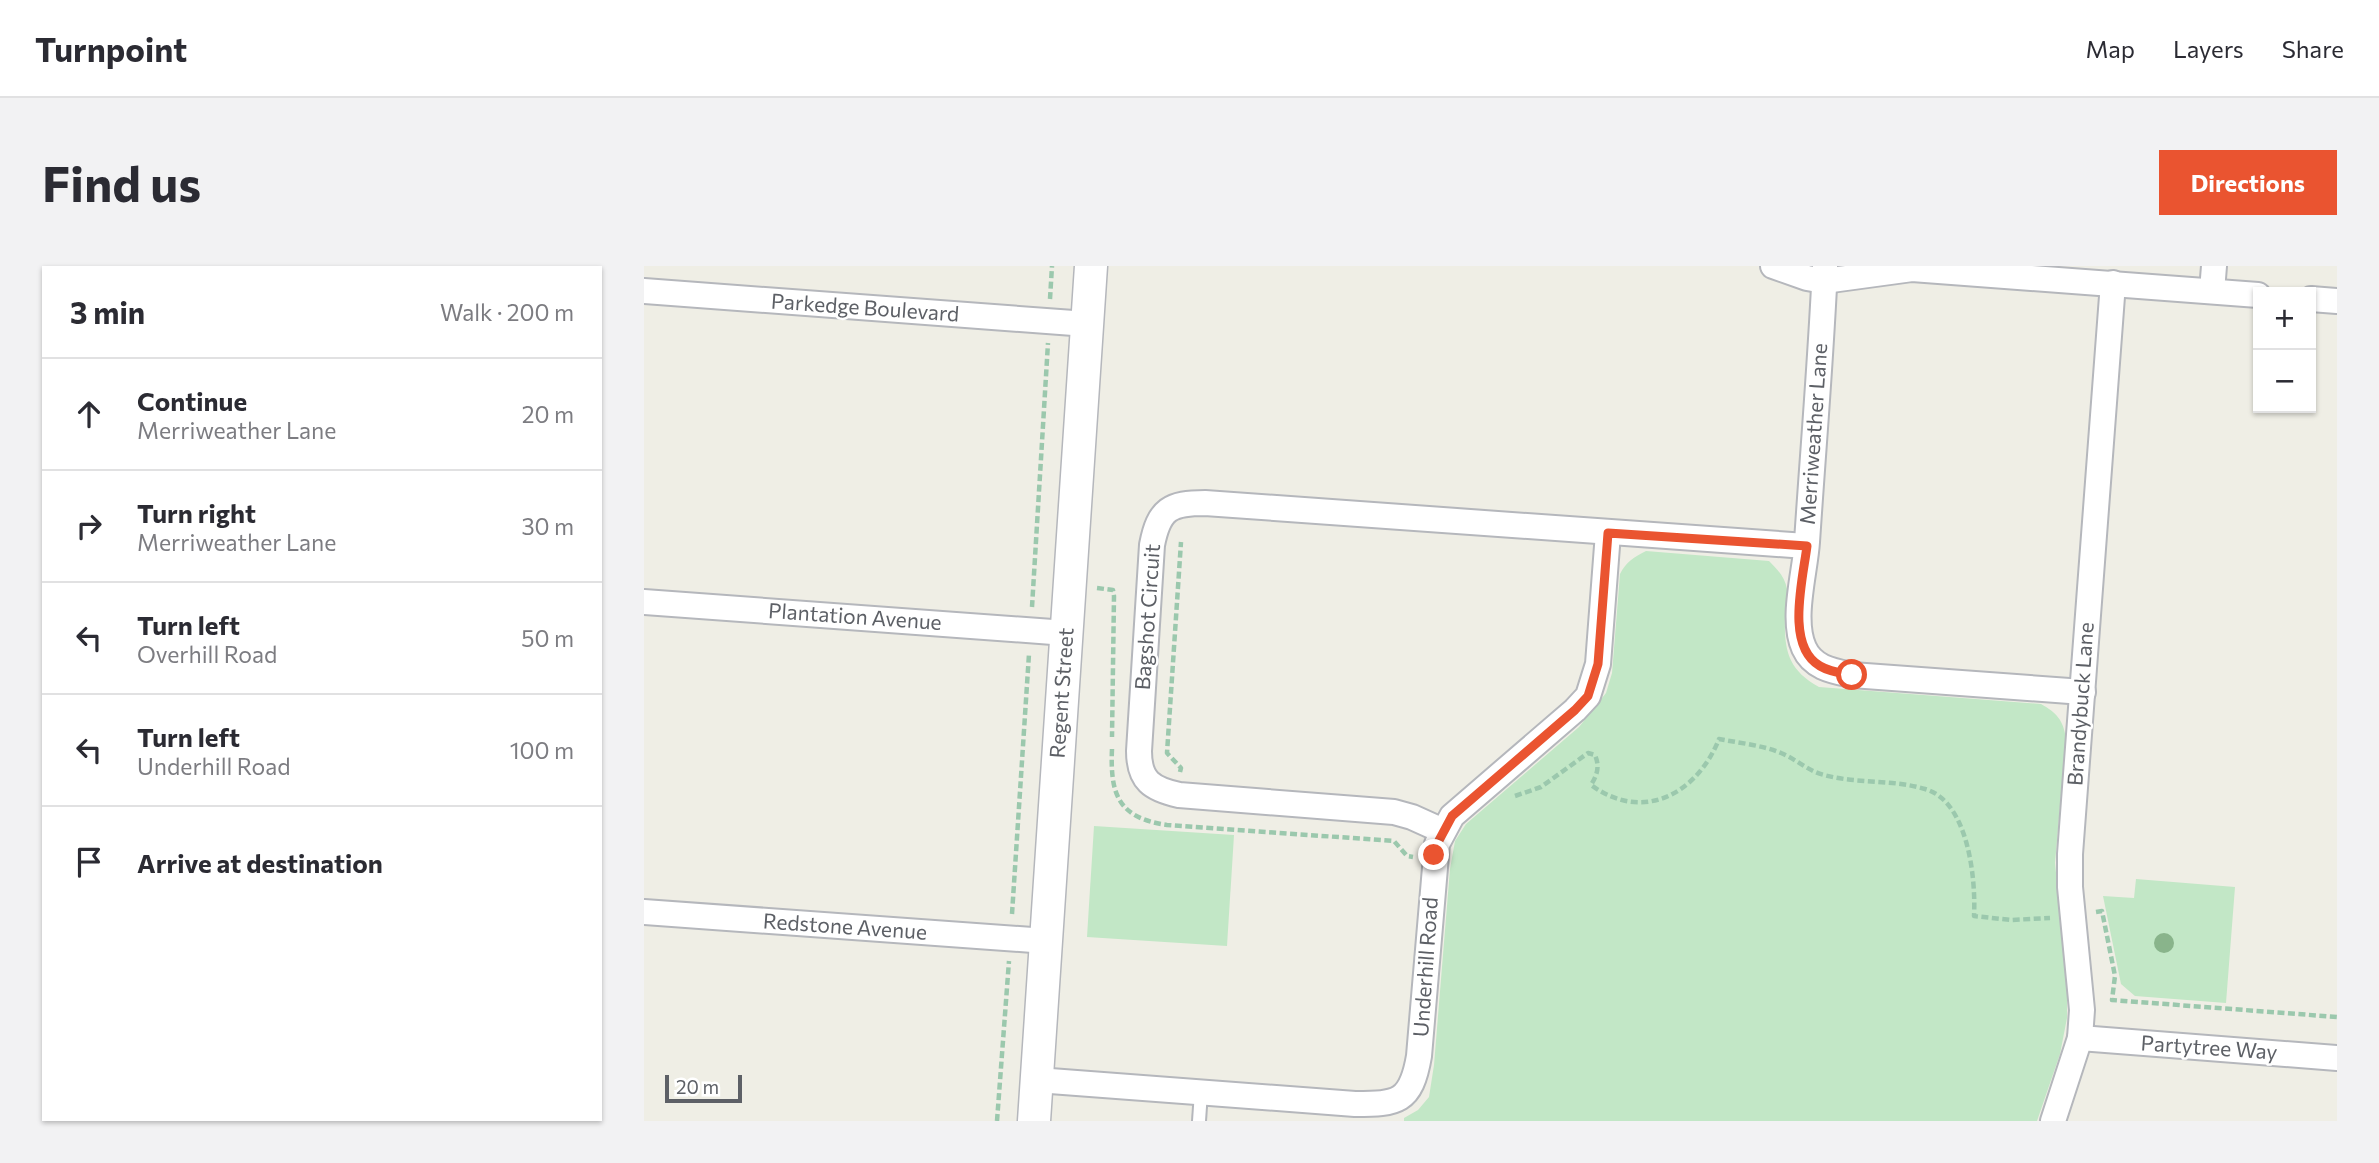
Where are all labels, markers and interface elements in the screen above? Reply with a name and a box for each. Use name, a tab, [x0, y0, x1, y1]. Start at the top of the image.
text: Turnpoint	[35, 28, 187, 69]
text: Map	[2086, 34, 2135, 63]
text: Layers	[2173, 34, 2244, 63]
text: Share	[2282, 34, 2344, 63]
button: Directions	[2159, 150, 2337, 215]
text: Find us	[42, 152, 201, 212]
street label: Parkedge Boulevard	[770, 287, 960, 326]
map controls	[2253, 287, 2316, 413]
button: +	[2253, 287, 2316, 350]
text: 3 min	[70, 293, 145, 330]
text: Walk · 200 m	[440, 298, 574, 326]
street label: Merriweather Lane	[1794, 342, 1831, 526]
button: −	[2253, 350, 2316, 413]
text: Continue	[137, 385, 247, 416]
icon: ahead	[70, 395, 108, 433]
text: 20 m	[522, 400, 574, 428]
text: Merriweather Lane	[137, 416, 336, 444]
text: Turn right	[137, 497, 256, 528]
icon: right	[70, 507, 108, 545]
text: 30 m	[521, 512, 574, 540]
text: Merriweather Lane	[137, 528, 336, 556]
street label: Bagshot Circuit	[1129, 543, 1164, 691]
street label: Plantation Avenue	[768, 597, 943, 634]
text: Turn left	[137, 609, 240, 640]
icon: left	[70, 619, 108, 657]
street label: Brandybuck Lane	[2061, 621, 2098, 786]
text: 50 m	[521, 624, 574, 652]
street label: Regent Street	[1043, 627, 1078, 759]
text: Overhill Road	[137, 640, 277, 668]
route start	[1836, 659, 1867, 690]
text: Turn left	[137, 721, 240, 752]
icon: left	[70, 731, 108, 769]
text: 100 m	[510, 736, 574, 764]
text: Underhill Road	[137, 752, 290, 780]
route end	[1418, 839, 1449, 870]
icon: arrive	[70, 843, 108, 881]
text: Arrive at destination	[137, 847, 383, 878]
street label: Underhill Road	[1407, 896, 1442, 1038]
street label: Redstone Avenue	[762, 907, 928, 944]
street label: Partytree Way	[2140, 1029, 2278, 1064]
scale bar	[665, 1072, 742, 1104]
text: 20 m	[676, 1075, 719, 1098]

